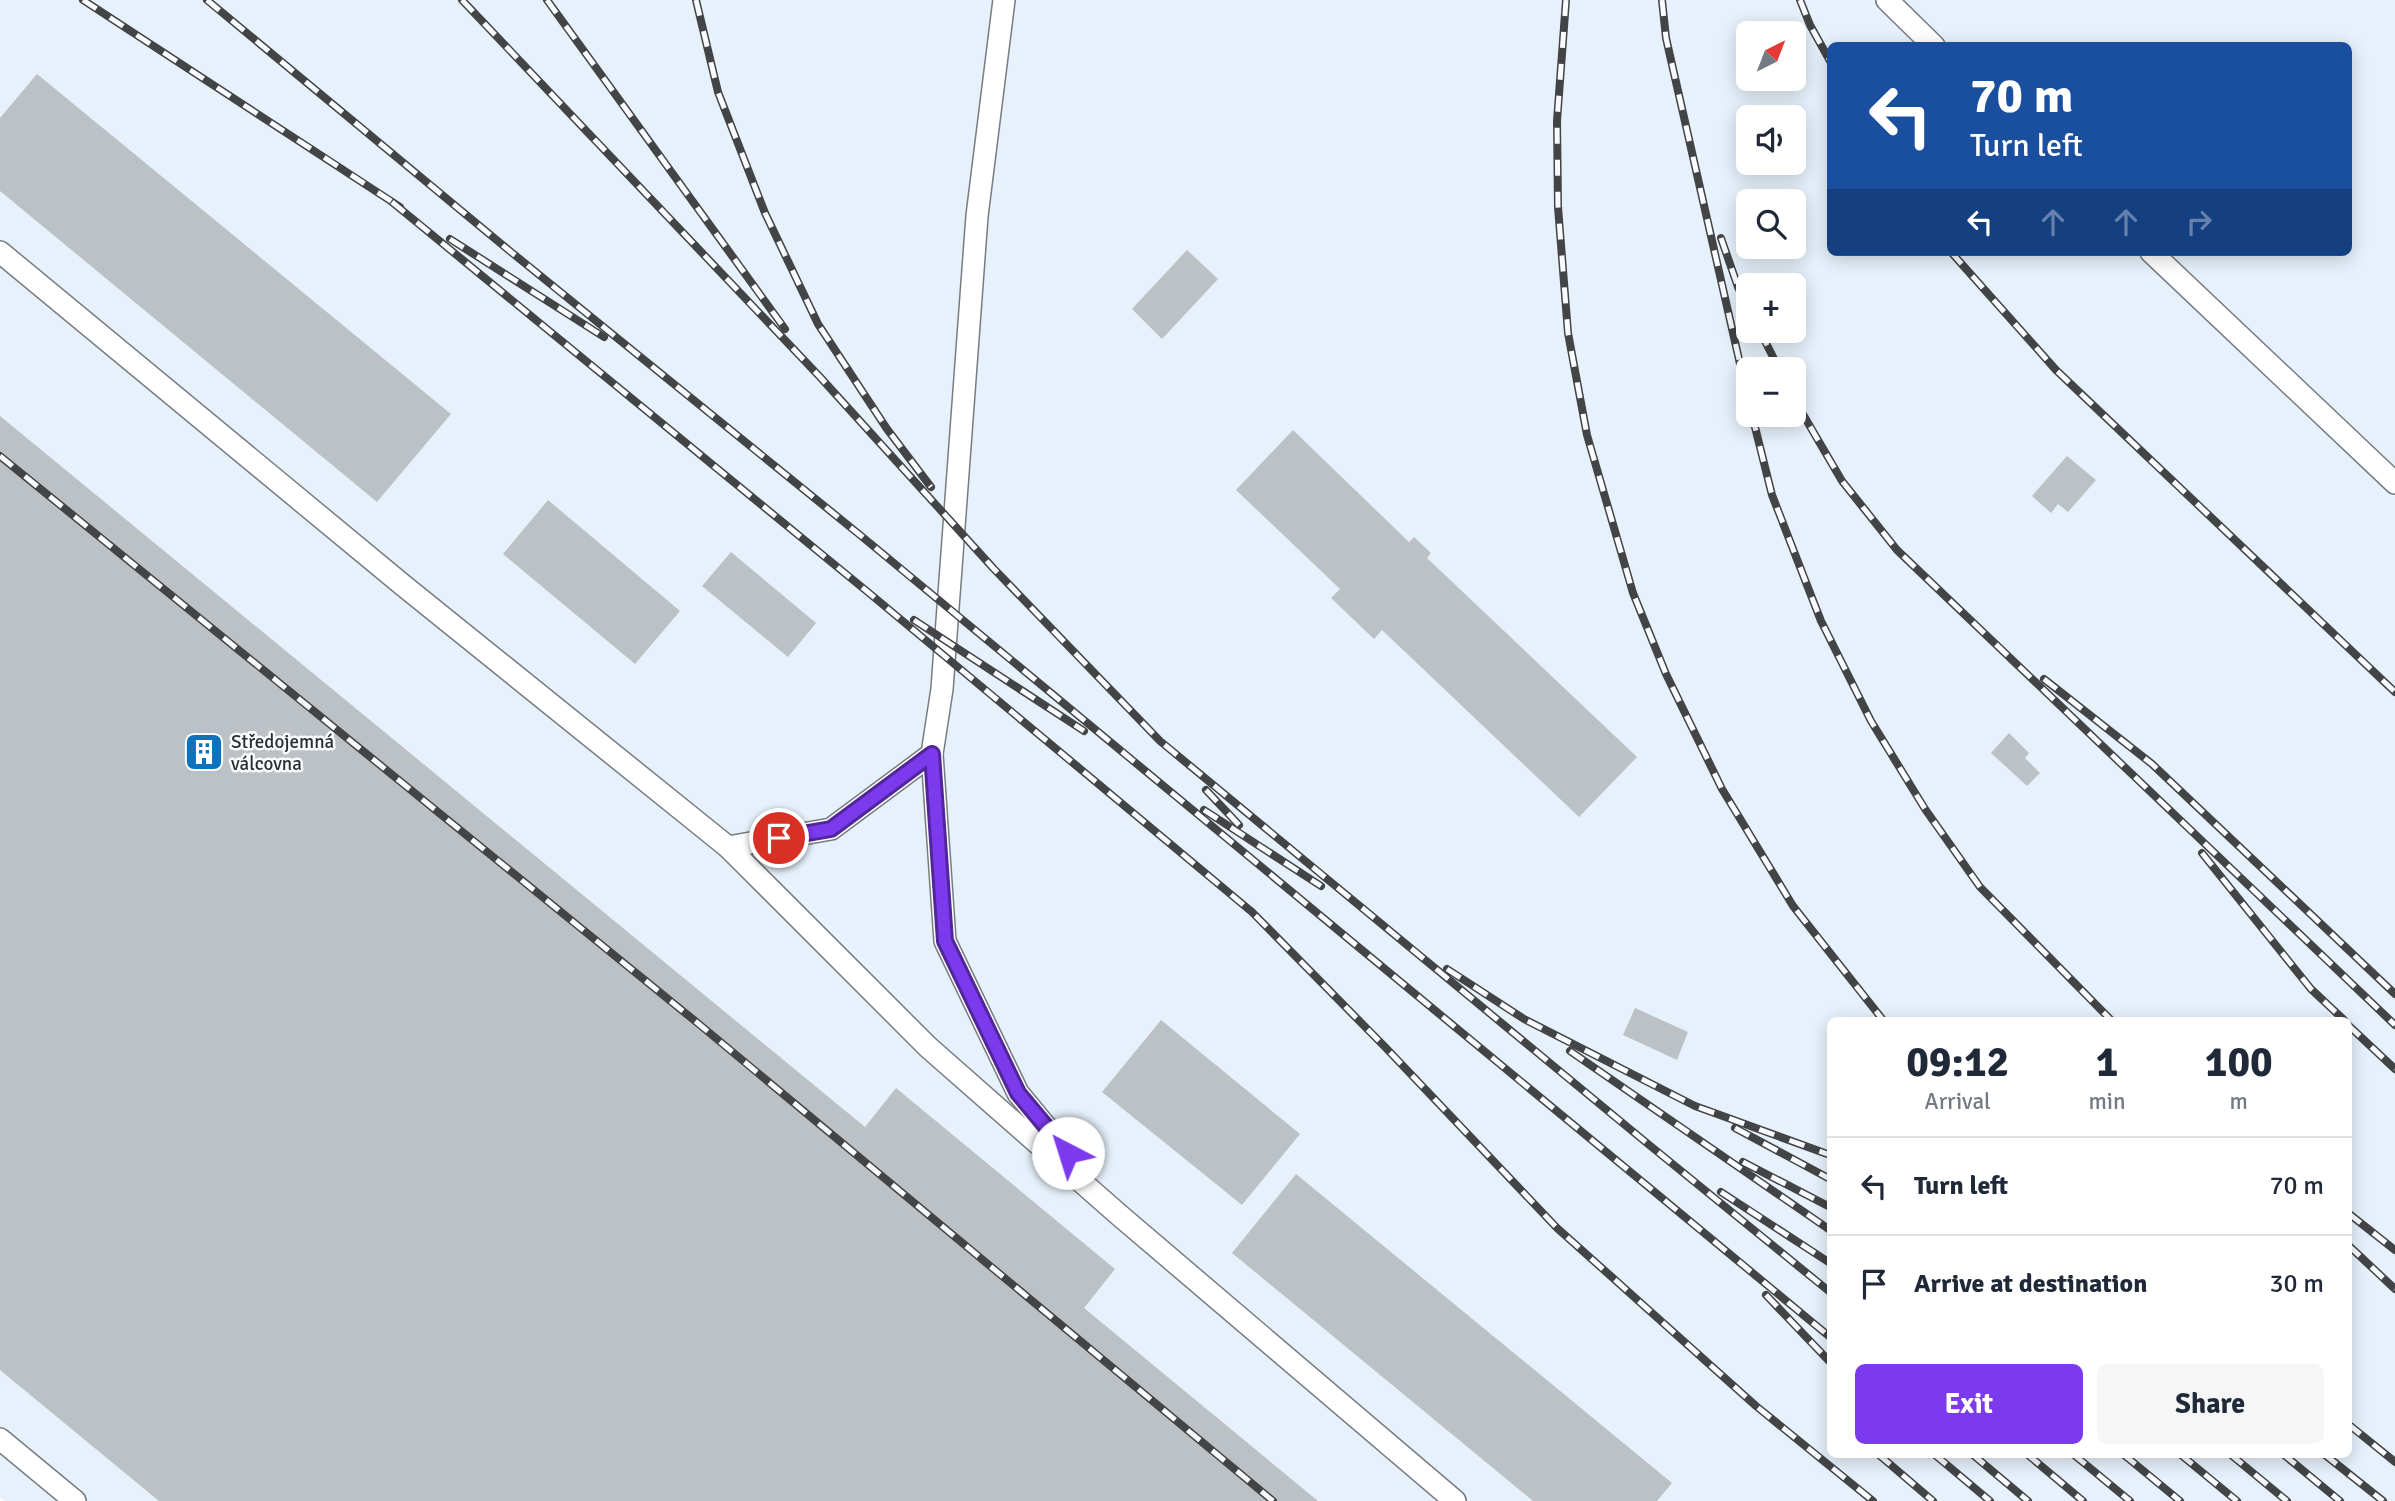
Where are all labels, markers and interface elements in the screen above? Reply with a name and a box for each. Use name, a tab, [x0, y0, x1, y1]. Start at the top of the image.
north arrow	[1736, 21, 1806, 91]
map controls	[1736, 21, 1806, 427]
text: 70 m	[1970, 66, 2073, 126]
icon: left	[1855, 70, 1946, 161]
button: sound	[1736, 105, 1806, 175]
text: Turn left	[1970, 126, 2083, 165]
button: search	[1736, 189, 1806, 259]
icon: left	[1961, 203, 1999, 241]
icon: ahead	[2034, 203, 2072, 241]
icon: ahead	[2107, 203, 2145, 241]
icon: right	[2180, 203, 2218, 241]
button: +	[1736, 273, 1806, 343]
button: −	[1736, 357, 1806, 427]
place label: Středojemná válcovna	[231, 730, 334, 776]
building icon: Středojemná válcovna	[183, 731, 225, 773]
pin	[749, 808, 809, 868]
icon: arrive	[760, 819, 798, 857]
text: 09:12	[1906, 1037, 2009, 1088]
text: 1	[2096, 1037, 2118, 1088]
text: 100	[2205, 1037, 2273, 1088]
text: Arrival	[1925, 1087, 1991, 1116]
text: min	[2088, 1087, 2126, 1116]
text: m	[2230, 1087, 2248, 1116]
position arrow	[1031, 1116, 1105, 1190]
icon: left	[1855, 1167, 1893, 1205]
text: Turn left	[1914, 1170, 2008, 1202]
text: 70 m	[2269, 1170, 2324, 1202]
icon: arrive	[1855, 1265, 1893, 1303]
text: Arrive at destination	[1914, 1268, 2147, 1300]
text: 30 m	[2269, 1268, 2324, 1300]
button: Exit	[1855, 1364, 2083, 1444]
button: Share	[2097, 1364, 2324, 1444]

